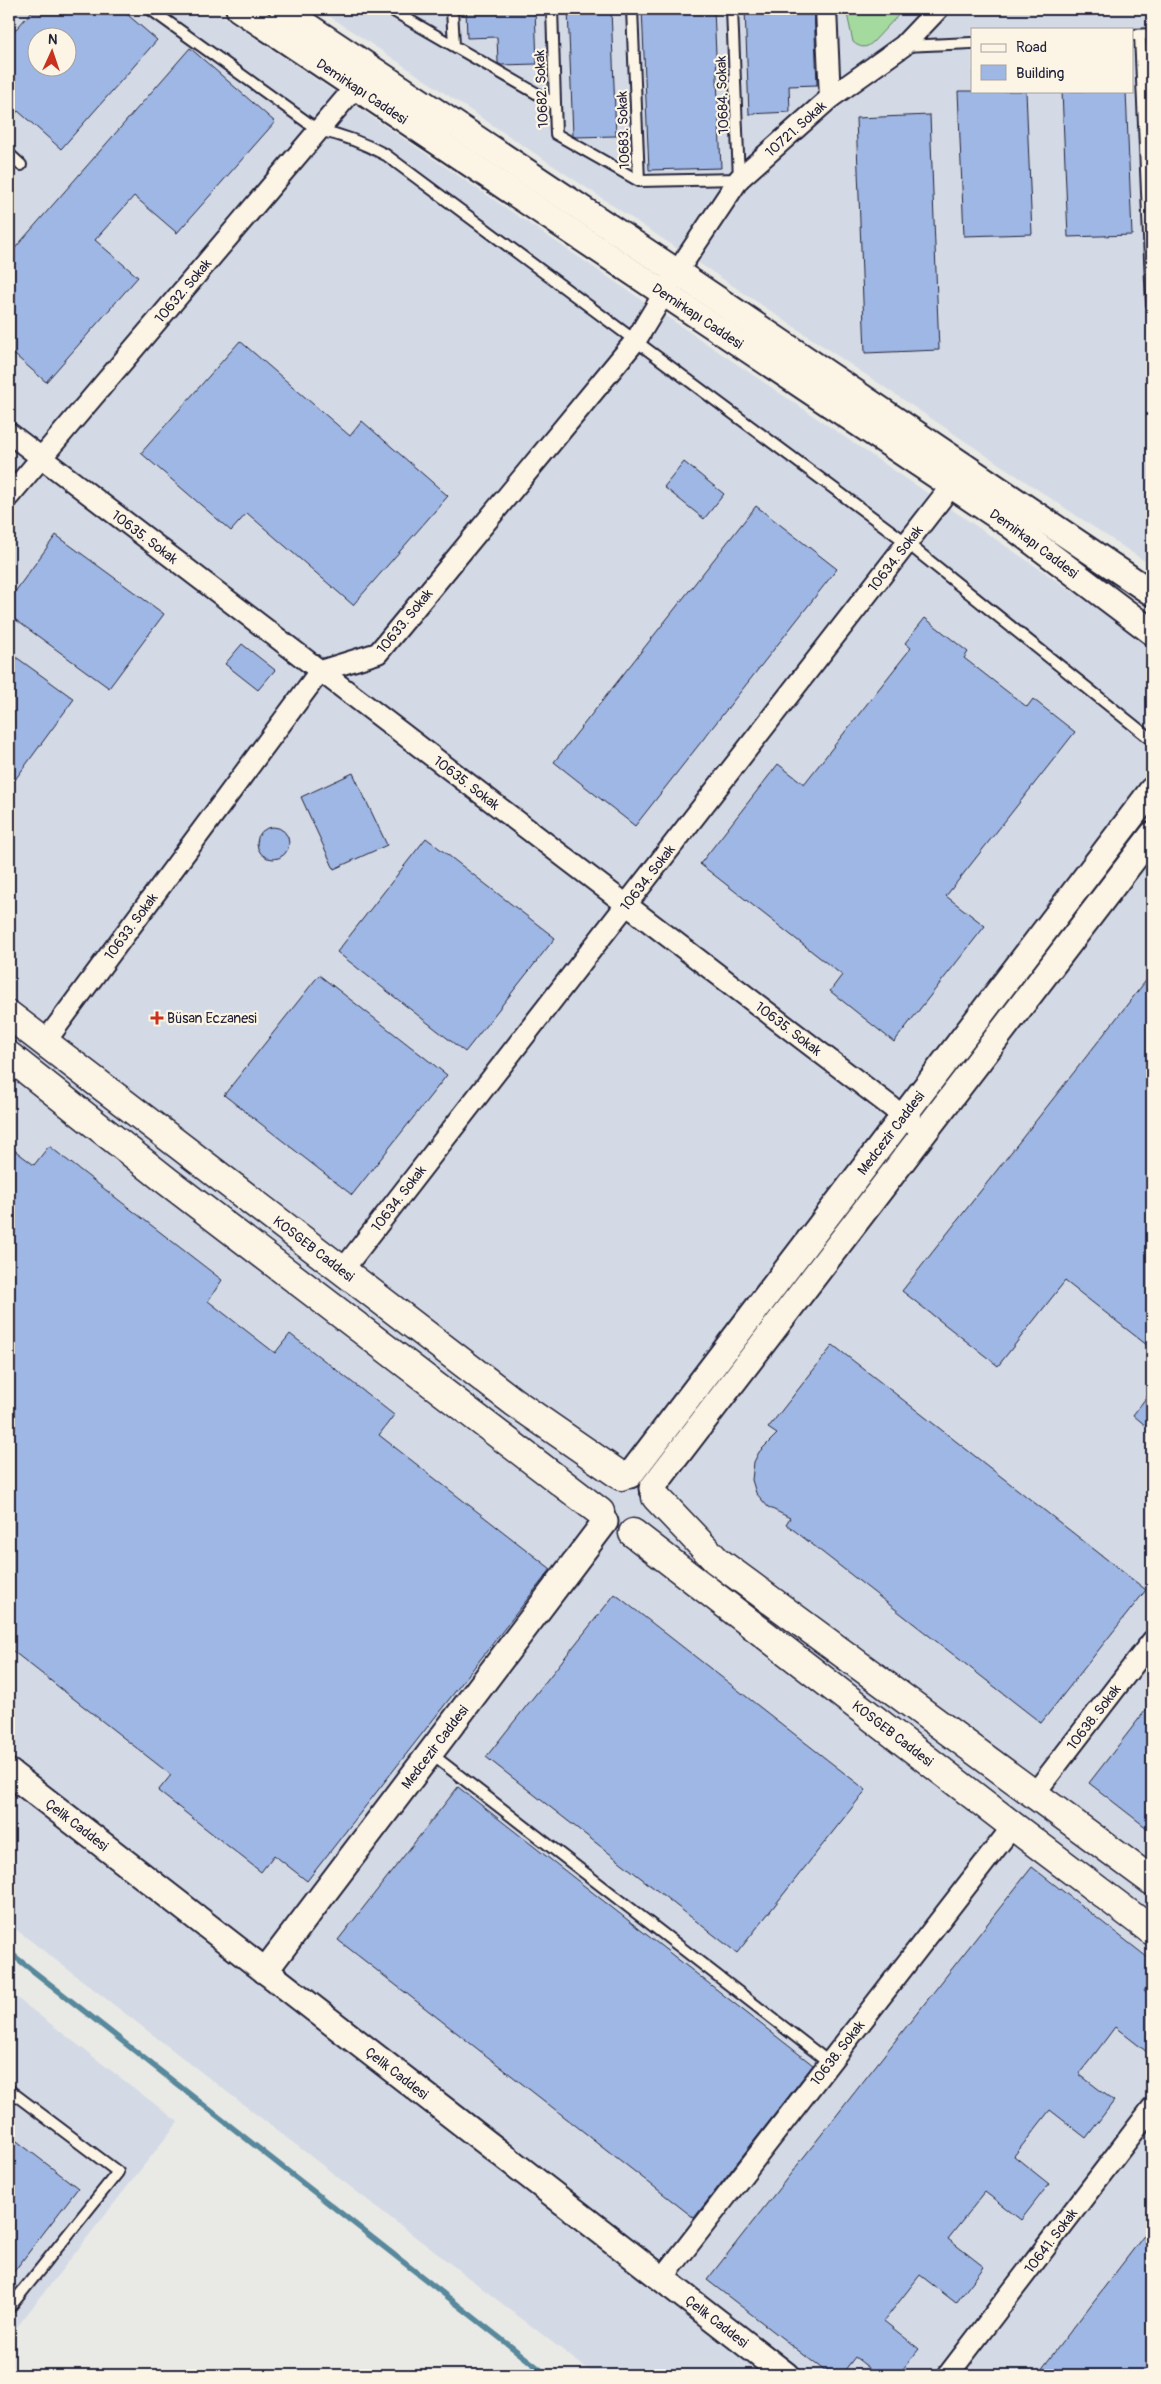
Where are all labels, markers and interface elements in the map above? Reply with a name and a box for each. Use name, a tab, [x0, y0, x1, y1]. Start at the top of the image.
north arrow	[28, 28, 78, 78]
legend	[971, 28, 1134, 92]
text: N	[47, 31, 58, 48]
text: Road	[1016, 38, 1047, 57]
street label: 10682. Sokak	[531, 49, 552, 128]
street label: Demirkapı Caddesi	[313, 55, 411, 128]
street label: 10684. Sokak	[713, 55, 732, 134]
text: Building	[1016, 64, 1064, 83]
street label: 10683. Sokak	[614, 91, 633, 169]
street label: 10721. Sokak	[762, 97, 830, 161]
street label: 10632. Sokak	[151, 255, 215, 327]
street label: Demirkapı Caddesi	[649, 280, 747, 353]
street label: Demirkapı Caddesi	[986, 505, 1082, 582]
street label: 10635. Sokak	[108, 507, 181, 568]
street label: 10634. Sokak	[864, 522, 926, 595]
street label: 10633. Sokak	[373, 585, 436, 657]
street label: 10635. Sokak	[430, 752, 503, 814]
street label: 10634. Sokak	[617, 841, 679, 914]
street label: 10633. Sokak	[101, 890, 162, 963]
street label: 10635. Sokak	[752, 998, 825, 1060]
place label: Büsan Eczanesi	[167, 1010, 257, 1027]
marker: Büsan Eczanesi	[151, 1012, 163, 1024]
street label: Medcezir Caddesi	[854, 1088, 929, 1178]
street label: 10634. Sokak	[368, 1162, 430, 1235]
street label: KOSGEB Caddesi	[270, 1212, 358, 1286]
street label: 10638. Sokak	[1063, 1681, 1125, 1753]
street label: KOSGEB Caddesi	[849, 1697, 937, 1771]
street label: Medcezir Caddesi	[398, 1702, 472, 1792]
street label: Çelik Caddesi	[42, 1795, 112, 1855]
street label: 10638. Sokak	[807, 2017, 868, 2089]
street label: Çelik Caddesi	[362, 2044, 432, 2103]
street label: 10641. Sokak	[1021, 2205, 1081, 2277]
street label: Çelik Caddesi	[682, 2292, 752, 2352]

